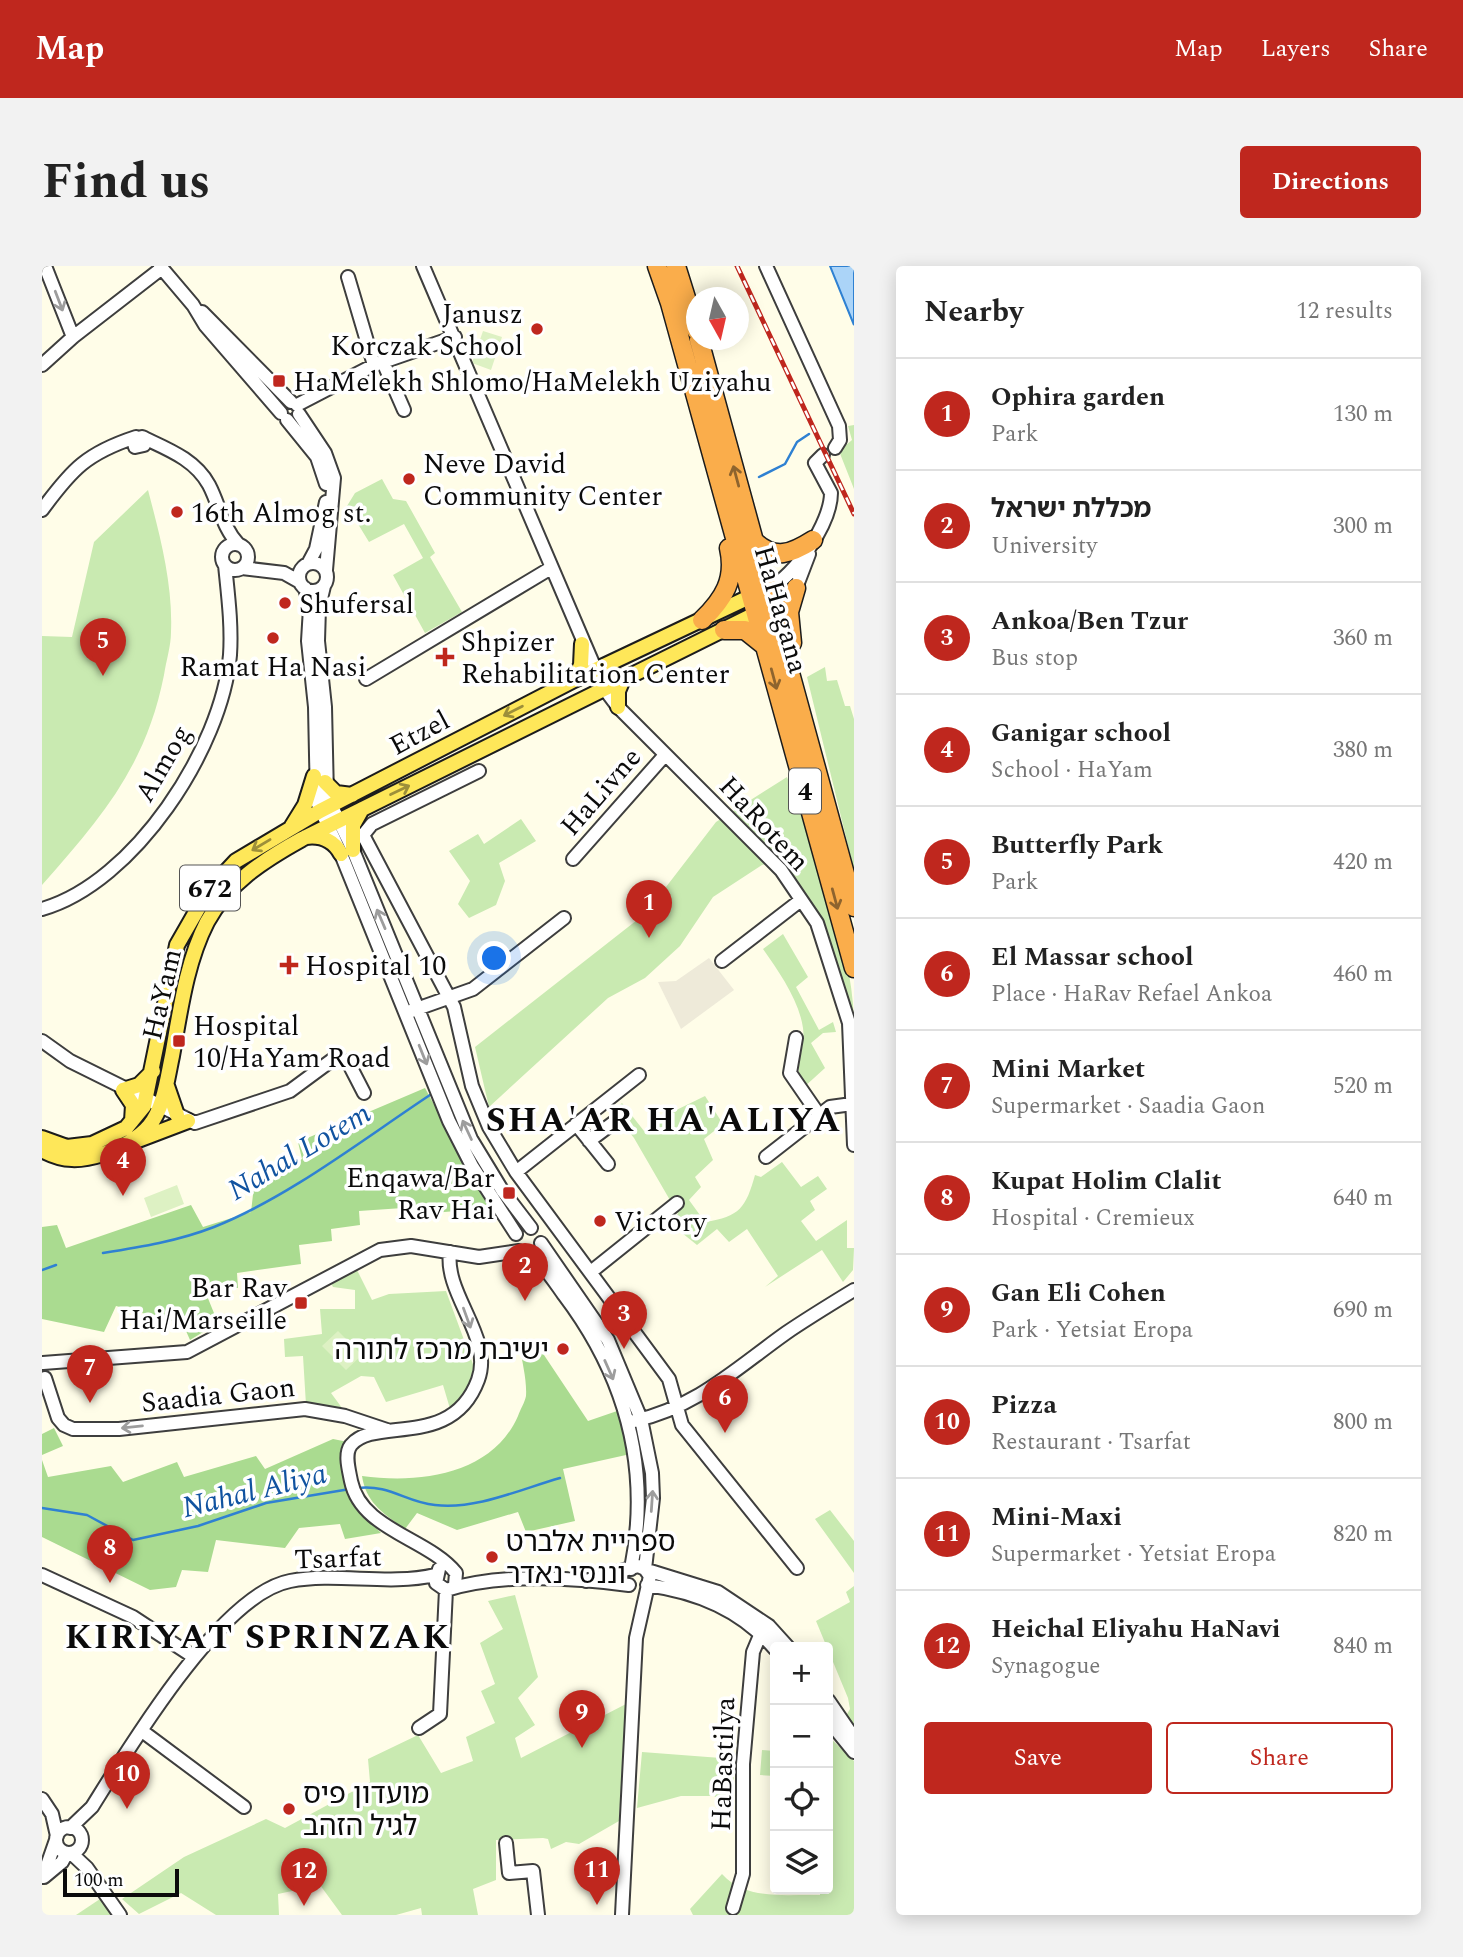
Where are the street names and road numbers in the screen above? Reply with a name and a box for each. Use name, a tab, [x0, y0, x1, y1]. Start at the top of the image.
street label: HaHagana	[742, 540, 819, 679]
street label: Etzel	[382, 700, 458, 767]
street label: Almog	[124, 717, 203, 811]
street label: HaLivne	[550, 738, 652, 846]
street label: HaRotem	[708, 766, 820, 882]
road number: 4	[789, 769, 821, 814]
road number: 672	[180, 866, 240, 910]
street label: HaYam	[131, 945, 194, 1044]
street label: Saadia Gaon	[139, 1366, 297, 1425]
street label: Tsarfat	[293, 1535, 383, 1582]
street label: HaBastilya	[700, 1696, 747, 1832]

